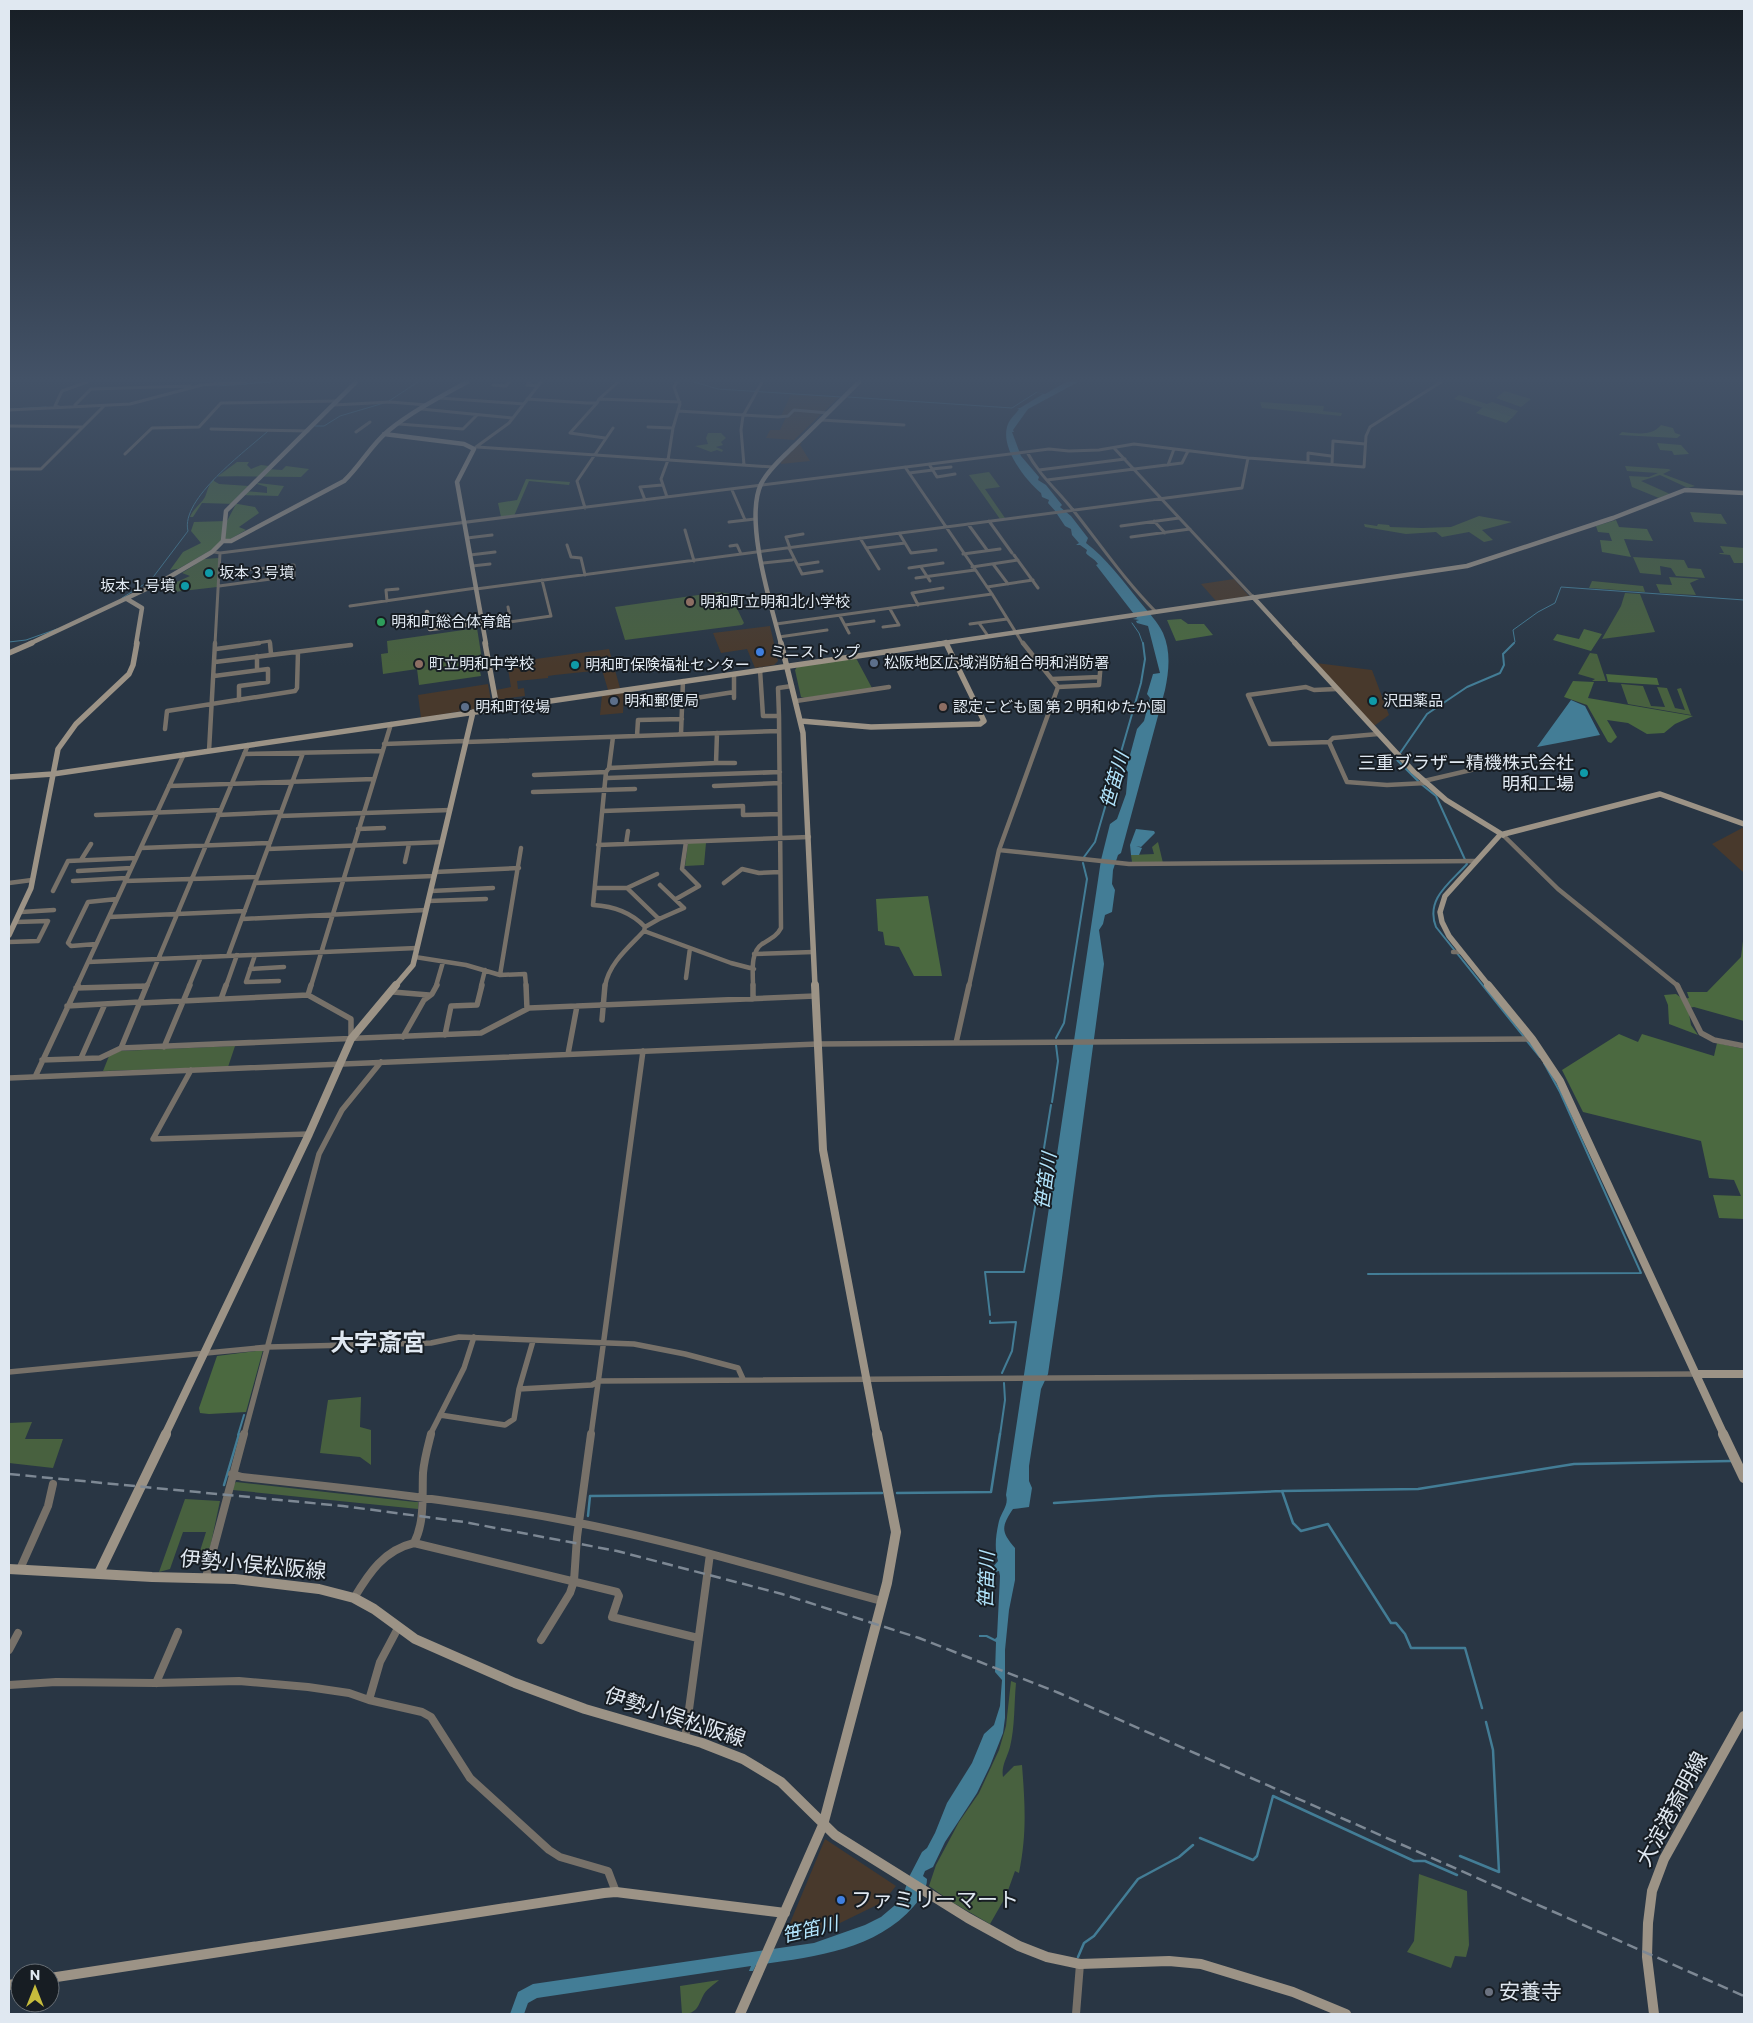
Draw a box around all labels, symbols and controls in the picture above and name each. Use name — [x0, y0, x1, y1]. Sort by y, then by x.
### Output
place label: 坂本３号墳 — [219, 563, 294, 581]
marker: 坂本３号墳 — [203, 567, 215, 579]
place label: 坂本１号墳 — [100, 576, 175, 594]
marker: 坂本１号墳 — [179, 580, 191, 592]
place label: 明和町立明和北小学校 — [700, 592, 850, 610]
marker: 明和町立明和北小学校 — [684, 596, 696, 608]
place label: 明和町総合体育館 — [391, 612, 511, 630]
marker: 明和町総合体育館 — [375, 616, 387, 628]
place label: ミニストップ — [770, 642, 860, 660]
marker: ミニストップ — [754, 646, 766, 658]
place label: 松阪地区広域消防組合明和消防署 — [884, 653, 1109, 671]
place label: 町立明和中学校 — [429, 654, 534, 672]
place label: 明和町保険福祉センター — [585, 655, 750, 673]
marker: 松阪地区広域消防組合明和消防署 — [868, 657, 880, 669]
marker: 町立明和中学校 — [413, 658, 425, 670]
marker: 明和町保険福祉センター — [569, 659, 581, 671]
place label: 明和郵便局 — [624, 691, 699, 709]
place label: 沢田薬品 — [1383, 691, 1443, 709]
marker: 明和郵便局 — [608, 695, 620, 707]
marker: 沢田薬品 — [1367, 695, 1379, 707]
place label: 明和町役場 — [475, 697, 550, 715]
place label: 認定こども園 第２明和ゆたか園 — [953, 697, 1166, 715]
marker: 明和町役場 — [459, 701, 471, 713]
marker: 認定こども園 第２明和ゆたか園 — [937, 701, 949, 713]
water label: 笹笛川 — [1095, 747, 1133, 810]
place label: 三重ブラザー精機株式会社 明和工場 — [1358, 751, 1574, 794]
marker: 三重ブラザー精機株式会社 明和工場 — [1578, 767, 1590, 779]
water label: 笹笛川 — [1029, 1149, 1060, 1211]
district label: 大字斎宮 — [330, 1327, 426, 1356]
street label: 伊勢小俣松阪線 — [179, 1545, 327, 1582]
water label: 笹笛川 — [973, 1549, 998, 1609]
street label: 伊勢小俣松阪線 — [602, 1681, 749, 1750]
street label: 大淀港斎明線 — [1630, 1747, 1711, 1870]
place label: ファミリーマート — [851, 1886, 1019, 1911]
marker: ファミリーマート — [835, 1894, 847, 1906]
water label: 笹笛川 — [780, 1910, 842, 1946]
north arrow — [10, 1963, 60, 2013]
text: N — [30, 1966, 40, 1983]
place label: 安養寺 — [1499, 1978, 1562, 2003]
marker: 安養寺 — [1483, 1986, 1495, 1998]

